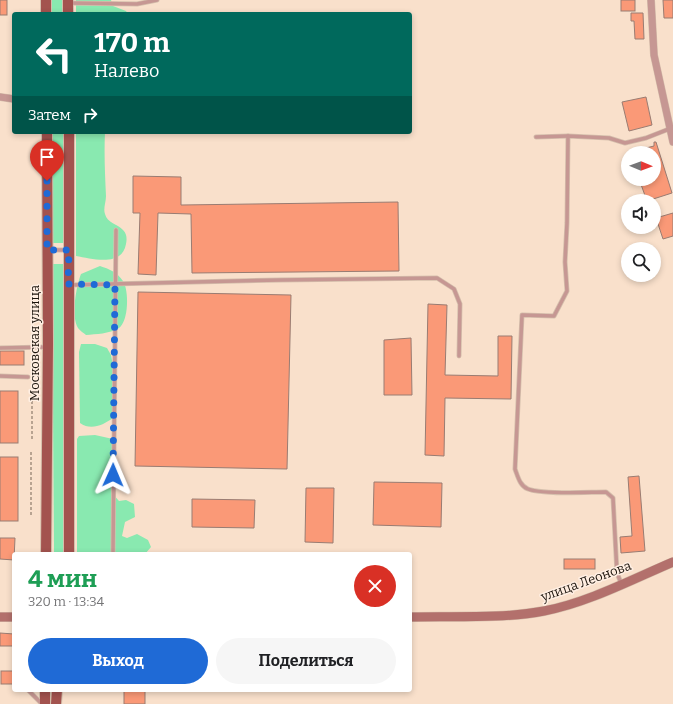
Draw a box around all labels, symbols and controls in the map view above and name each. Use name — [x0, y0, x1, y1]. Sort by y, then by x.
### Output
text: 170 m — [94, 26, 170, 59]
icon: left — [28, 28, 80, 80]
text: Налево — [94, 60, 159, 82]
icon: right — [79, 104, 101, 126]
text: Затем — [28, 106, 71, 124]
pin — [30, 140, 64, 181]
icon: arrive — [36, 146, 58, 168]
north arrow — [621, 146, 661, 186]
map controls — [621, 146, 661, 282]
button: sound — [621, 194, 661, 234]
button: search — [621, 242, 661, 282]
street label: Московская улица — [27, 285, 42, 401]
position arrow — [92, 454, 134, 496]
street label: улица Леонова — [538, 558, 633, 605]
text: 4 мин — [28, 565, 97, 593]
button: close — [354, 565, 396, 607]
text: 320 m · 13:34 — [28, 594, 104, 609]
button: Выход — [28, 638, 208, 684]
button: Поделиться — [216, 638, 396, 684]

